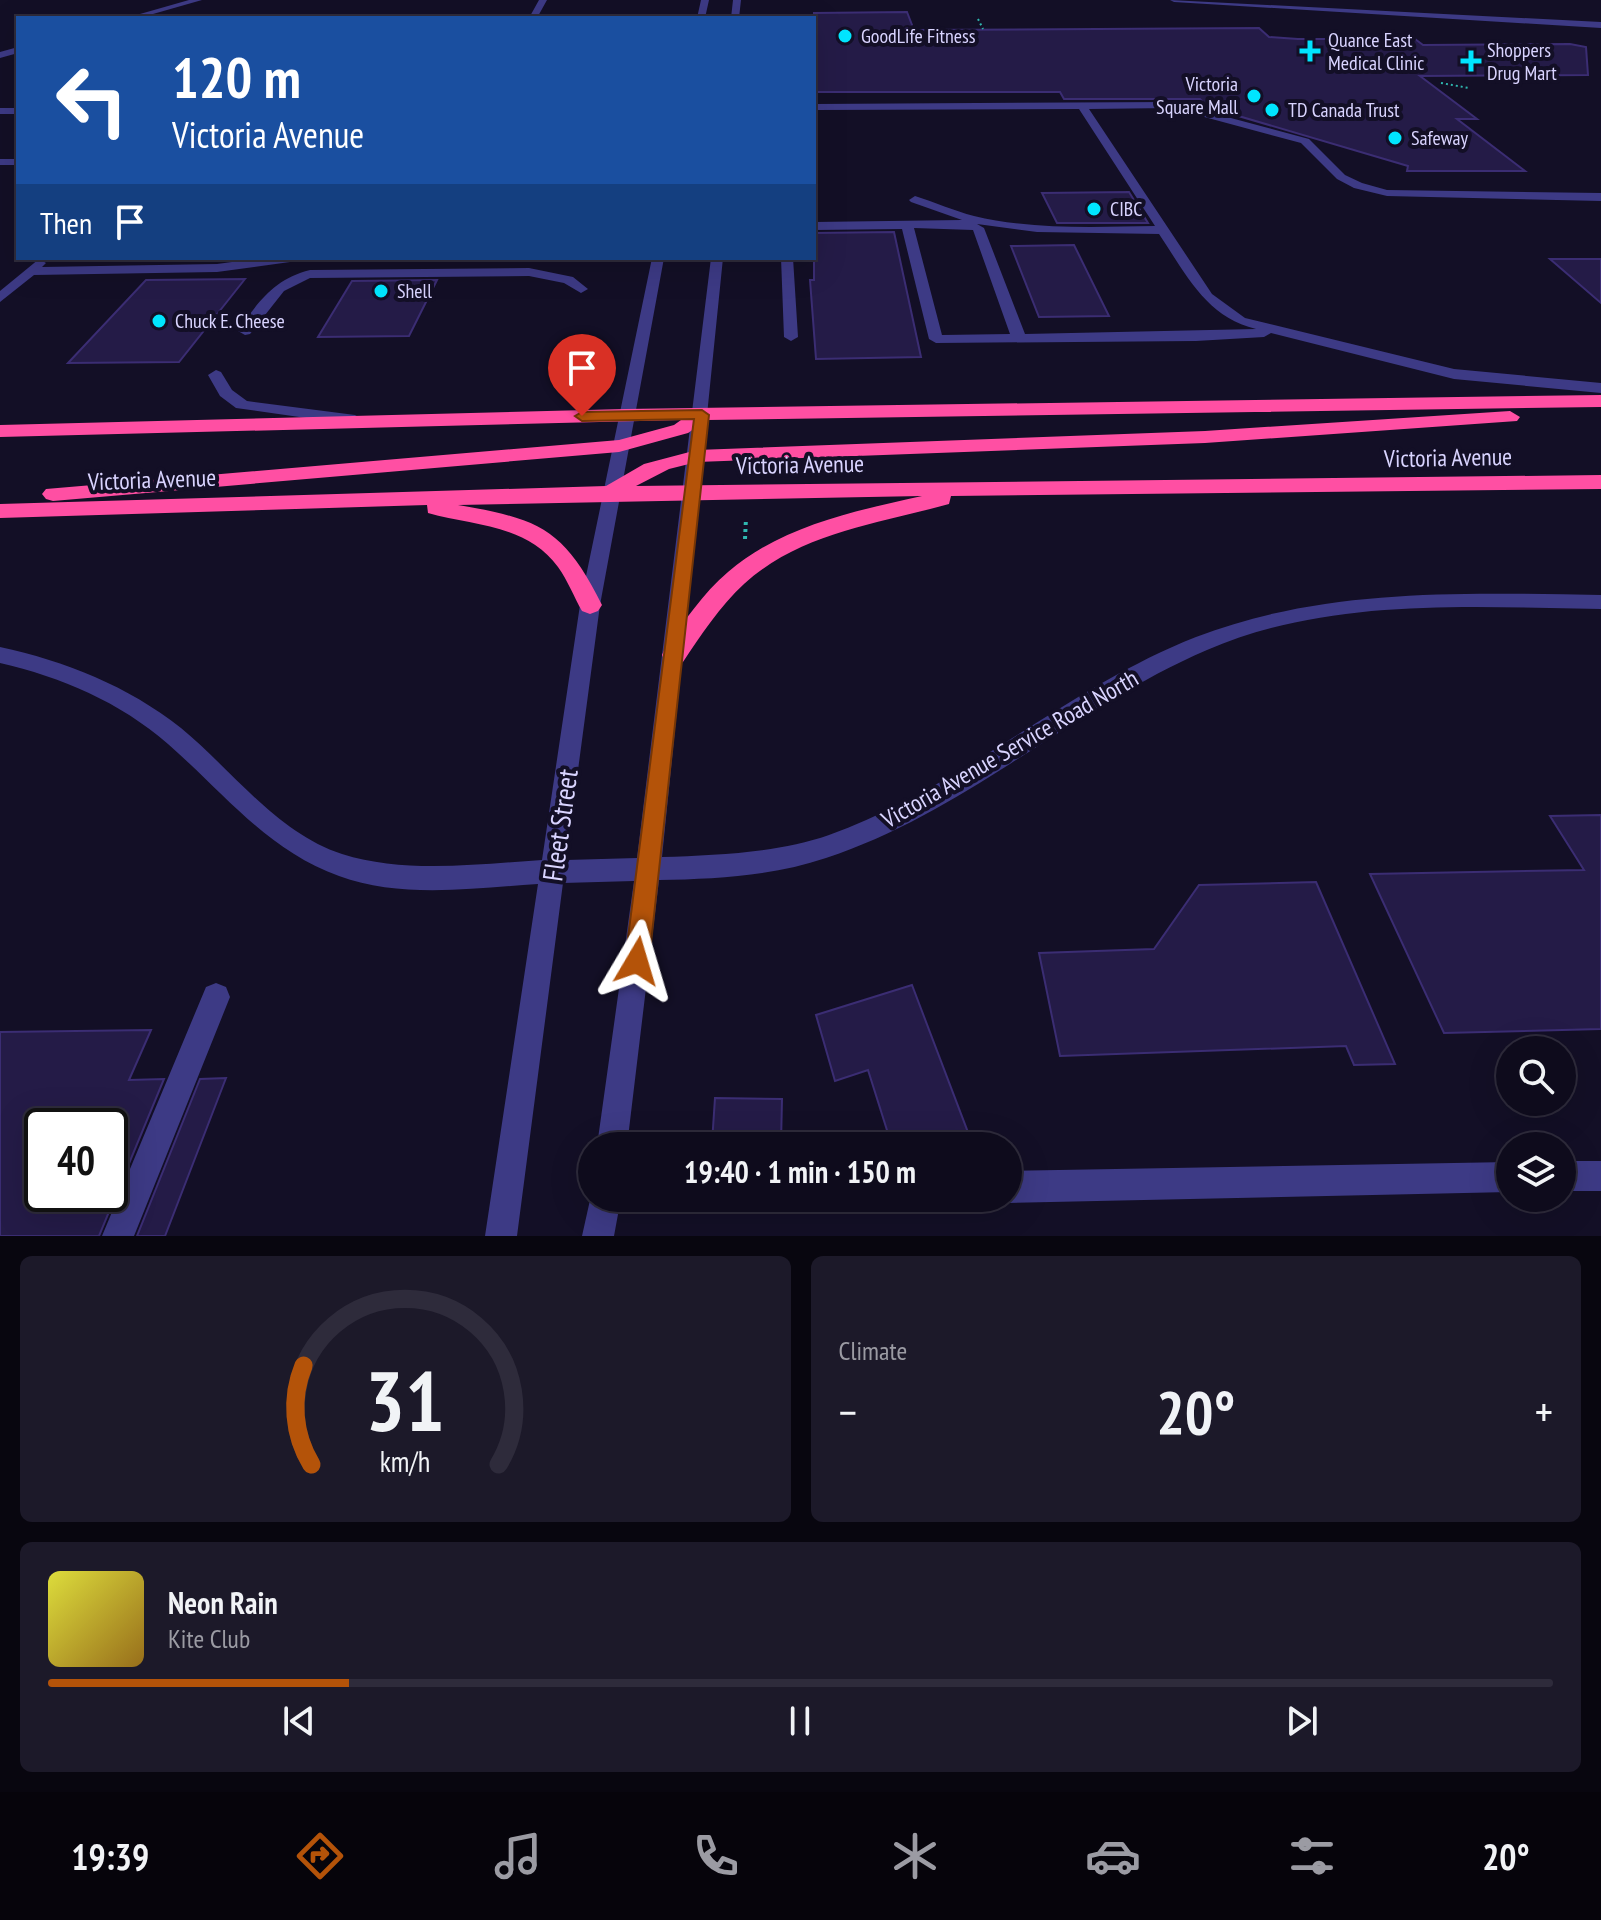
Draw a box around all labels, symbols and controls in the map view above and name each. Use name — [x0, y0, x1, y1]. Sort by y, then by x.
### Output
place label: GoodLife Fitness — [861, 23, 976, 49]
marker: GoodLife Fitness — [836, 27, 854, 45]
place label: Quance East Medical Clinic — [1328, 27, 1424, 76]
place label: Shoppers Drug Mart — [1487, 37, 1557, 86]
marker: Quance East Medical Clinic — [1299, 40, 1321, 62]
text: 120 m — [172, 41, 301, 113]
icon: left — [40, 48, 144, 152]
marker: Shoppers Drug Mart — [1462, 52, 1480, 70]
place label: Victoria Square Mall — [1156, 71, 1238, 120]
marker: Victoria Square Mall — [1245, 87, 1263, 105]
place label: TD Canada Trust — [1288, 97, 1400, 123]
marker: TD Canada Trust — [1263, 101, 1281, 119]
text: Victoria Avenue — [172, 111, 364, 158]
place label: Safeway — [1411, 125, 1468, 151]
marker: Safeway — [1386, 129, 1404, 147]
place label: CIBC — [1110, 196, 1142, 222]
icon: arrive — [108, 200, 152, 244]
marker: CIBC — [1085, 200, 1103, 218]
text: Then — [40, 203, 92, 242]
place label: Shell — [397, 278, 432, 304]
marker: Shell — [372, 282, 390, 300]
place label: Chuck E. Cheese — [175, 308, 285, 334]
marker: Chuck E. Cheese — [150, 312, 168, 330]
pin — [548, 334, 616, 416]
icon: arrive — [560, 346, 604, 390]
street label: Victoria Avenue — [1383, 441, 1512, 474]
street label: Victoria Avenue — [735, 448, 864, 481]
street label: Victoria Avenue — [86, 462, 217, 497]
street label: Victoria Avenue Service Road North — [875, 662, 1144, 835]
street label: Fleet Street — [533, 766, 586, 883]
position arrow — [595, 919, 679, 1003]
map controls — [1496, 1036, 1576, 1212]
button: search — [1496, 1036, 1576, 1116]
speed limit sign: 40 — [24, 1108, 128, 1212]
button: layers — [1496, 1132, 1576, 1212]
text: 19:40 · 1 min · 150 m — [684, 1152, 916, 1191]
text: Climate — [839, 1334, 907, 1367]
text: 31 — [365, 1346, 445, 1454]
text: 20° — [1156, 1373, 1235, 1451]
text: − — [839, 1383, 857, 1440]
text: + — [1535, 1383, 1553, 1440]
text: km/h — [380, 1443, 431, 1480]
text: Neon Rain — [168, 1583, 278, 1622]
text: Kite Club — [168, 1622, 250, 1655]
icon: previous — [277, 1699, 321, 1743]
icon: pause — [778, 1699, 822, 1743]
icon: next — [1280, 1699, 1324, 1743]
icon: directions — [292, 1828, 348, 1884]
icon: music — [490, 1828, 546, 1884]
icon: phone — [688, 1828, 744, 1884]
icon: climate — [887, 1828, 943, 1884]
icon: car — [1085, 1828, 1141, 1884]
icon: filters — [1284, 1828, 1340, 1884]
text: 19:39 — [71, 1833, 149, 1880]
text: 20° — [1482, 1833, 1530, 1880]

